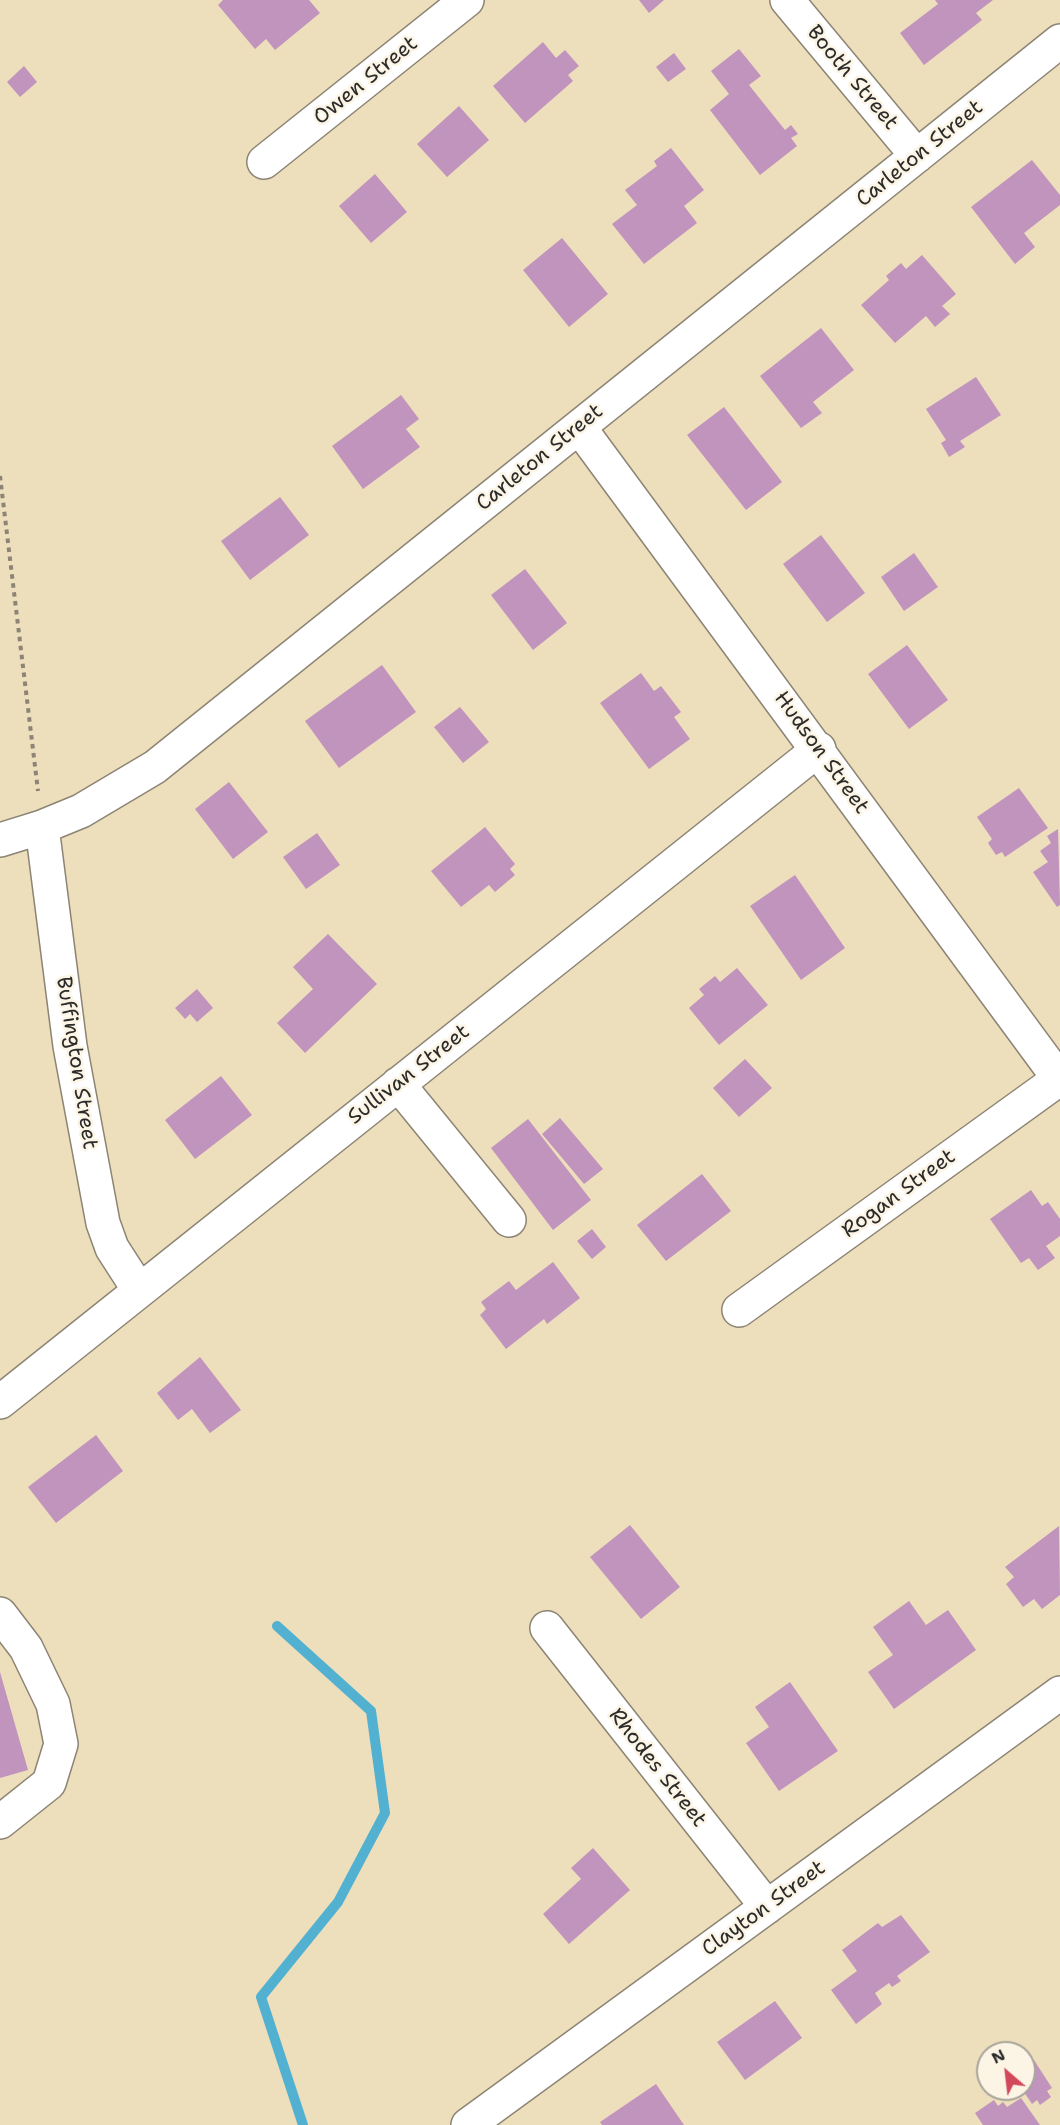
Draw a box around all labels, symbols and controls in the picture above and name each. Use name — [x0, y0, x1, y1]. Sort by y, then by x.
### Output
street label: Booth Street — [801, 21, 903, 135]
street label: Owen Street — [309, 31, 423, 131]
street label: Carleton Street — [852, 95, 988, 213]
street label: Carleton Street — [472, 399, 608, 517]
street label: Hudson Street — [768, 687, 874, 819]
street label: Buffington Street — [50, 975, 102, 1151]
street label: Sullivan Street — [343, 1020, 475, 1130]
street label: Rogan Street — [837, 1144, 961, 1244]
street label: Rhodes Street — [603, 1704, 711, 1832]
street label: Clayton Street — [697, 1856, 831, 1962]
north arrow — [976, 2041, 1036, 2101]
text: N — [988, 2044, 1009, 2069]

